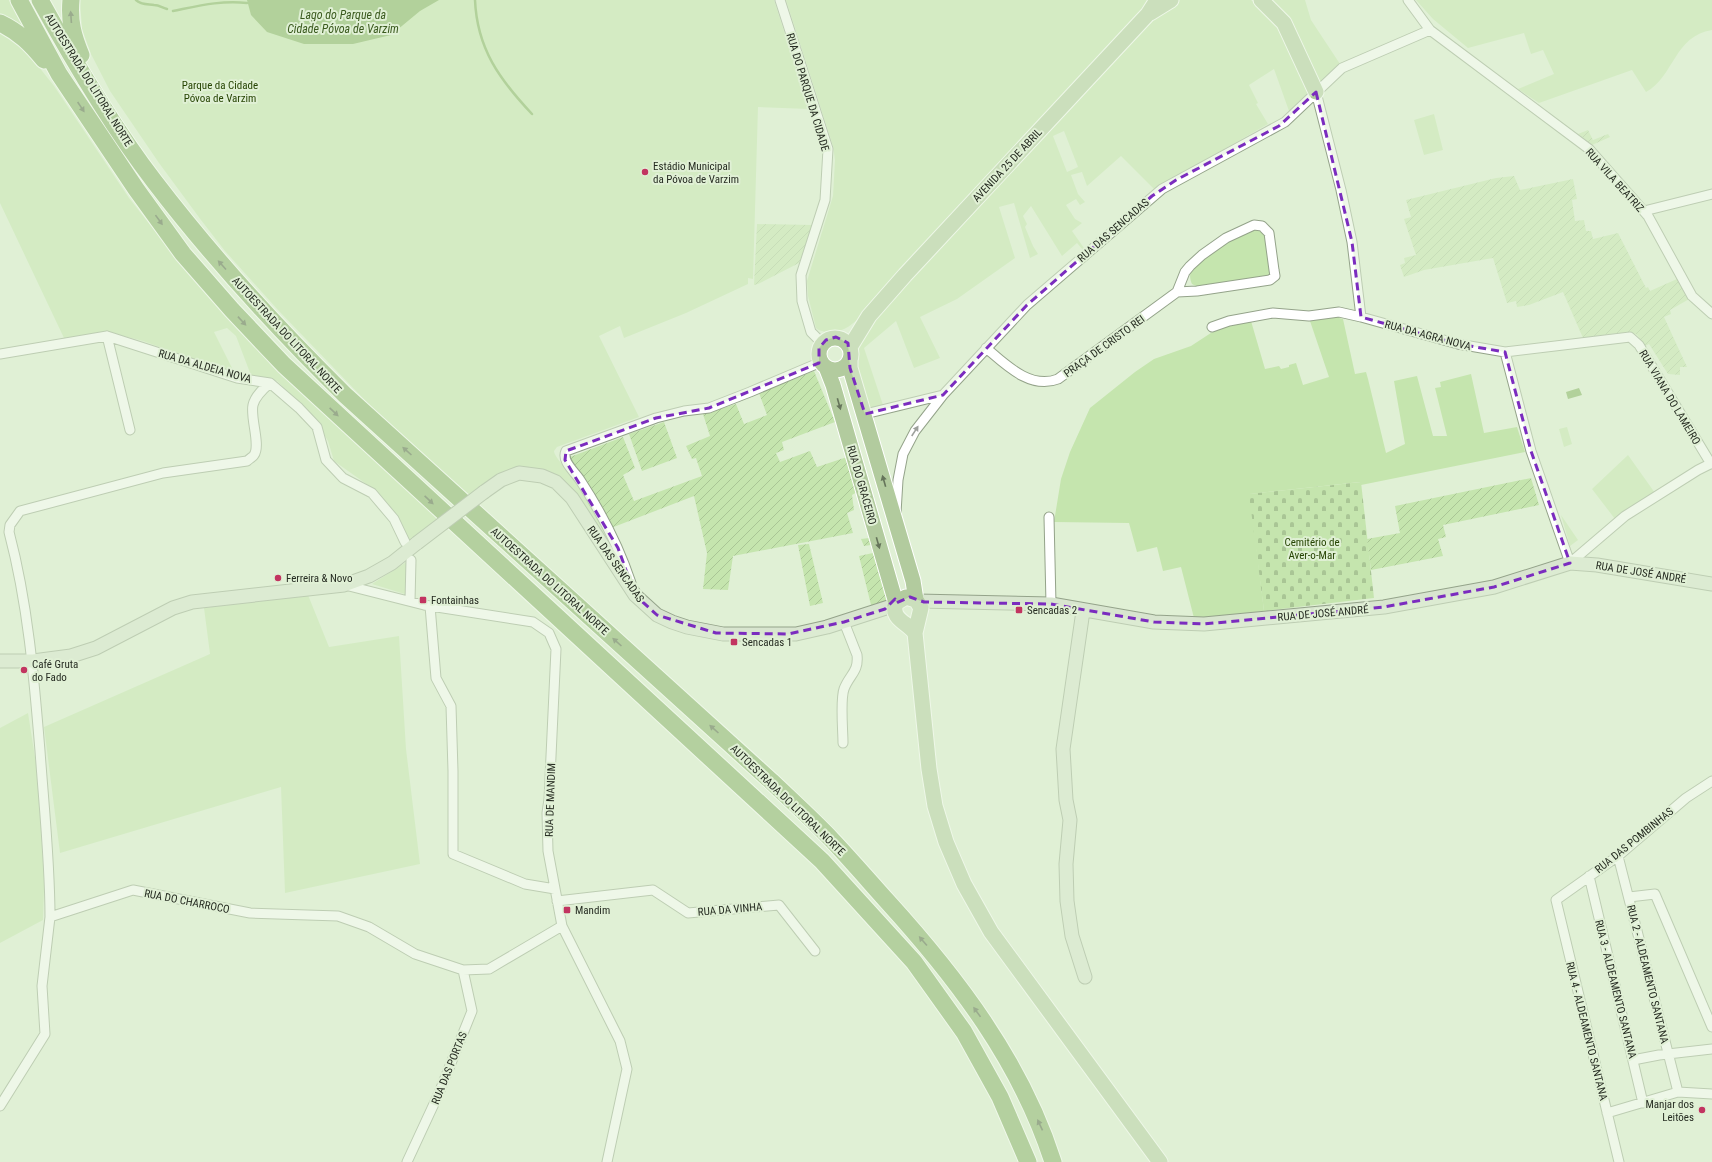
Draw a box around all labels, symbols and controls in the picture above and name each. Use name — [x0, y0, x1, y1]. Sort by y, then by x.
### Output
water label: Lago do Parque da Cidade Póvoa de Varzim — [287, 8, 399, 36]
one-way arrow — [67, 10, 74, 23]
street label: AUTOESTRADA DO LITORAL NORTE — [42, 11, 135, 150]
street label: RUA DO PARQUE DA CIDADE — [783, 32, 832, 153]
park label: Parque da Cidade Póvoa de Varzim — [182, 79, 258, 105]
one-way arrow — [77, 102, 85, 112]
street label: AVENIDA 25 DE ABRIL — [970, 126, 1045, 205]
street label: RUA VILA BEATRIZ — [1583, 146, 1647, 215]
place label: Estádio Municipal da Póvoa de Varzim — [653, 160, 739, 186]
marker: Estádio Municipal da Póvoa de Varzim — [640, 167, 650, 177]
street label: RUA DAS SENCADAS — [1075, 196, 1152, 265]
one-way arrow — [155, 215, 163, 226]
one-way arrow — [217, 260, 227, 270]
street label: AUTOESTRADA DO LITORAL NORTE — [229, 275, 344, 397]
street label: PRAÇA DE CRISTO REI — [1061, 313, 1147, 380]
one-way arrow — [237, 315, 246, 326]
street label: RUA DA AGRA NOVA — [1383, 318, 1473, 353]
street label: RUA DA ALDEIA NOVA — [157, 347, 254, 386]
street label: RUA VIANA DO LAMEIRO — [1636, 348, 1703, 447]
one-way arrow — [836, 398, 842, 410]
one-way arrow — [329, 407, 339, 417]
one-way arrow — [912, 426, 919, 437]
street label: RUA DO GRACEIRO — [844, 444, 879, 526]
one-way arrow — [402, 447, 412, 456]
one-way arrow — [881, 475, 887, 487]
one-way arrow — [424, 496, 434, 505]
street label: RUA DAS SENCADAS — [584, 524, 647, 605]
street label: AUTOESTRADA DO LITORAL NORTE — [488, 525, 612, 638]
park label: Cemitério de Aver-o-Mar — [1284, 536, 1340, 562]
one-way arrow — [875, 537, 881, 549]
street label: RUA DE JOSÉ ANDRÉ — [1595, 559, 1688, 586]
place label: Ferreira & Novo — [286, 572, 353, 585]
marker: Ferreira & Novo — [273, 573, 283, 583]
place label: Fontainhas — [431, 594, 479, 607]
marker: Fontainhas — [418, 595, 428, 605]
street label: RUA DE JOSÉ ANDRÉ — [1277, 603, 1370, 624]
place label: Sencadas 2 — [1027, 604, 1077, 617]
marker: Sencadas 2 — [1014, 605, 1024, 615]
place label: Sencadas 1 — [742, 636, 792, 649]
marker: Sencadas 1 — [729, 637, 739, 647]
one-way arrow — [613, 638, 622, 647]
place label: Café Gruta do Fado — [32, 658, 78, 684]
marker: Café Gruta do Fado — [19, 665, 29, 675]
one-way arrow — [709, 724, 719, 734]
street label: AUTOESTRADA DO LITORAL NORTE — [728, 742, 848, 859]
street label: RUA DE MANDIM — [543, 763, 558, 837]
street label: RUA DAS POMBINHAS — [1593, 805, 1676, 876]
street label: RUA DO CHARROCO — [143, 887, 231, 916]
street label: RUA DA VINHA — [697, 900, 764, 919]
street label: RUA 2 - ALDEAMENTO SANTANA — [1624, 903, 1671, 1045]
place label: Mandim — [575, 904, 610, 917]
marker: Mandim — [562, 905, 572, 915]
street label: RUA 3 - ALDEAMENTO SANTANA — [1592, 918, 1639, 1060]
one-way arrow — [919, 936, 928, 946]
street label: RUA 4 - ALDEAMENTO SANTANA — [1563, 960, 1610, 1102]
one-way arrow — [973, 1007, 981, 1017]
street label: RUA DAS PORTAS — [429, 1030, 470, 1106]
place label: Manjar dos Leitões — [1645, 1098, 1694, 1124]
marker: Manjar dos Leitões — [1697, 1105, 1707, 1115]
one-way arrow — [1037, 1120, 1043, 1131]

